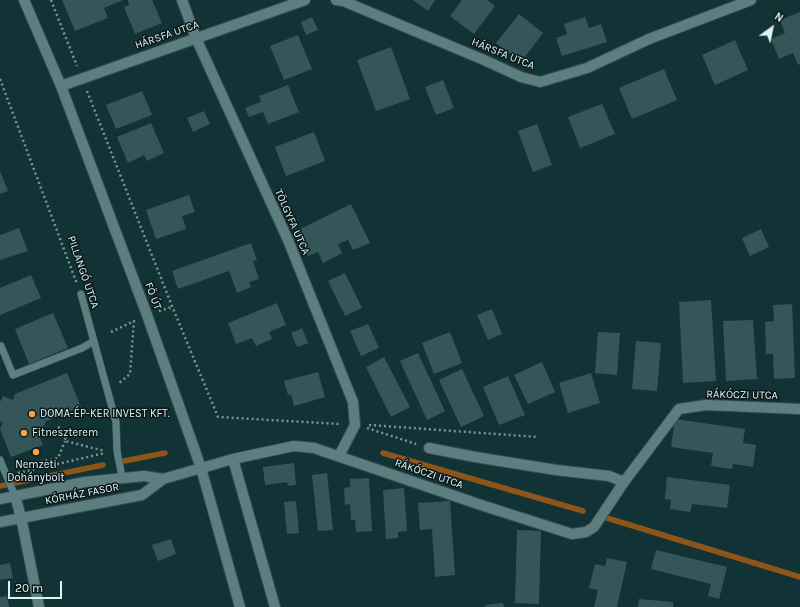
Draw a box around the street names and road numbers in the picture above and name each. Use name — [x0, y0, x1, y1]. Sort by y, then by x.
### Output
street label: HÁRSFA UTCA — [133, 18, 201, 52]
street label: HÁRSFA UTCA — [470, 35, 536, 73]
street label: TÖLGYFA UTCA — [272, 187, 312, 257]
street label: PILLANGÓ UTCA — [64, 234, 102, 310]
street label: FŐ ÚT — [142, 280, 164, 312]
street label: RÁKÓCZI UTCA — [706, 388, 778, 402]
street label: RÁKÓCZI UTCA — [393, 456, 465, 492]
street label: KÓRHÁZ FASOR — [44, 480, 120, 508]

